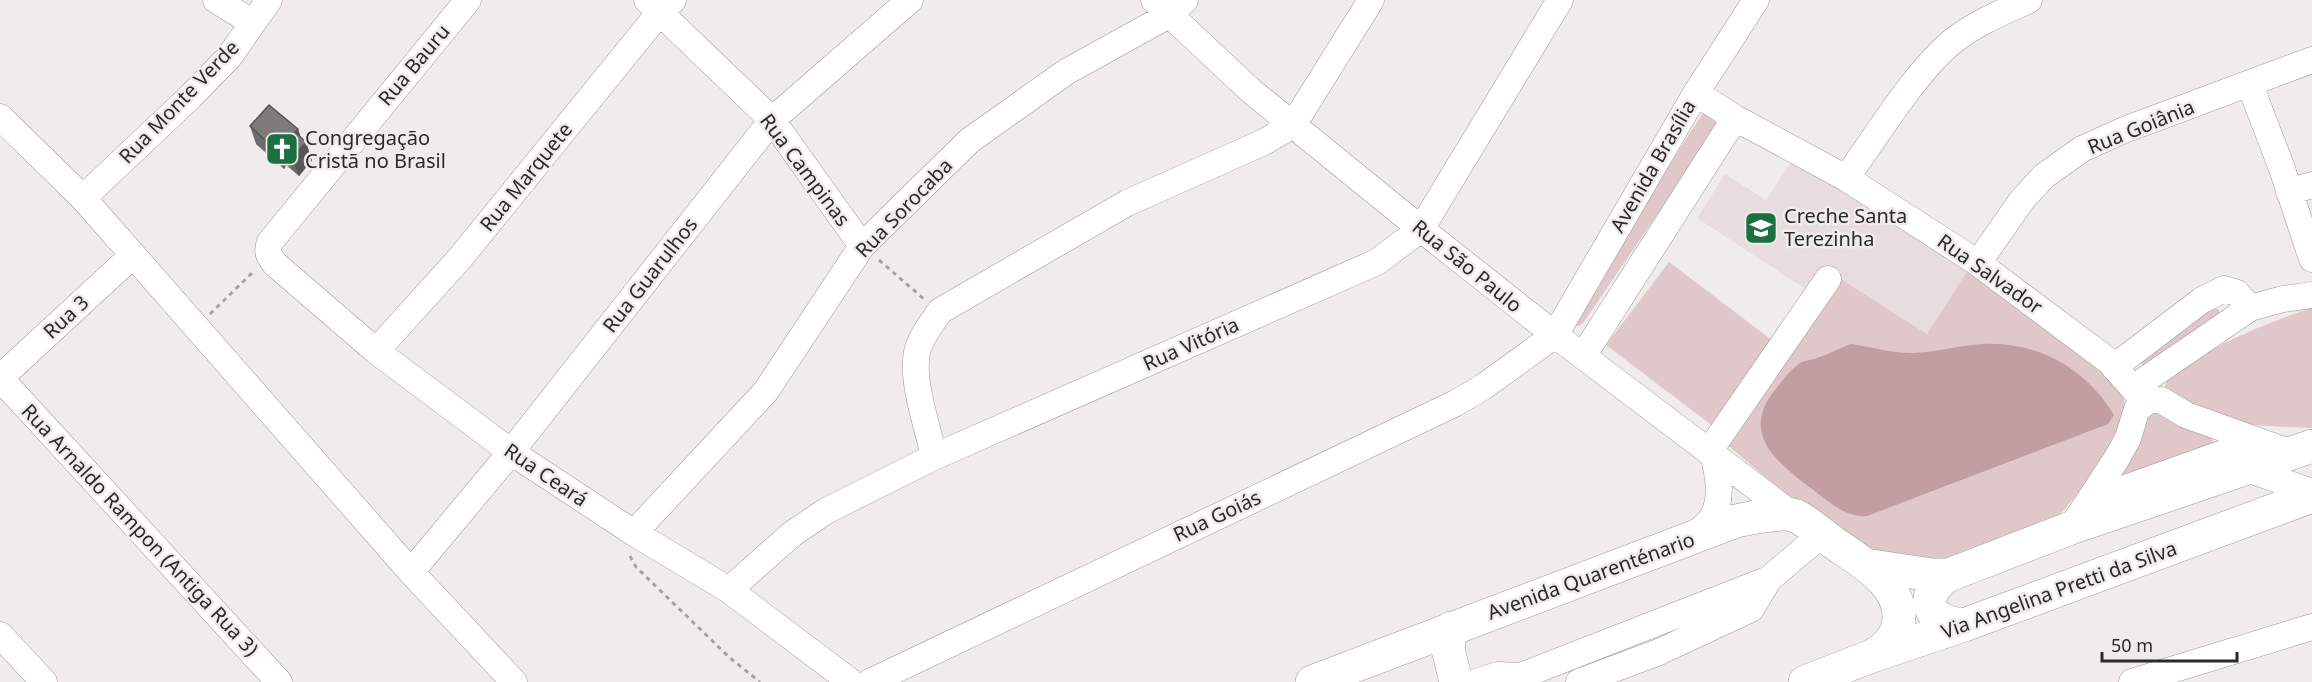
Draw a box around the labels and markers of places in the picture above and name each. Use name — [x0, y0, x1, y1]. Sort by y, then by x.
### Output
place label: Congregação Cristã no Brasil — [305, 124, 446, 174]
church icon: Congregação Cristã no Brasil — [264, 131, 300, 167]
place label: Creche Santa Terezinha — [1784, 202, 1907, 252]
school or university icon: Creche Santa Terezinha — [1743, 210, 1779, 246]

